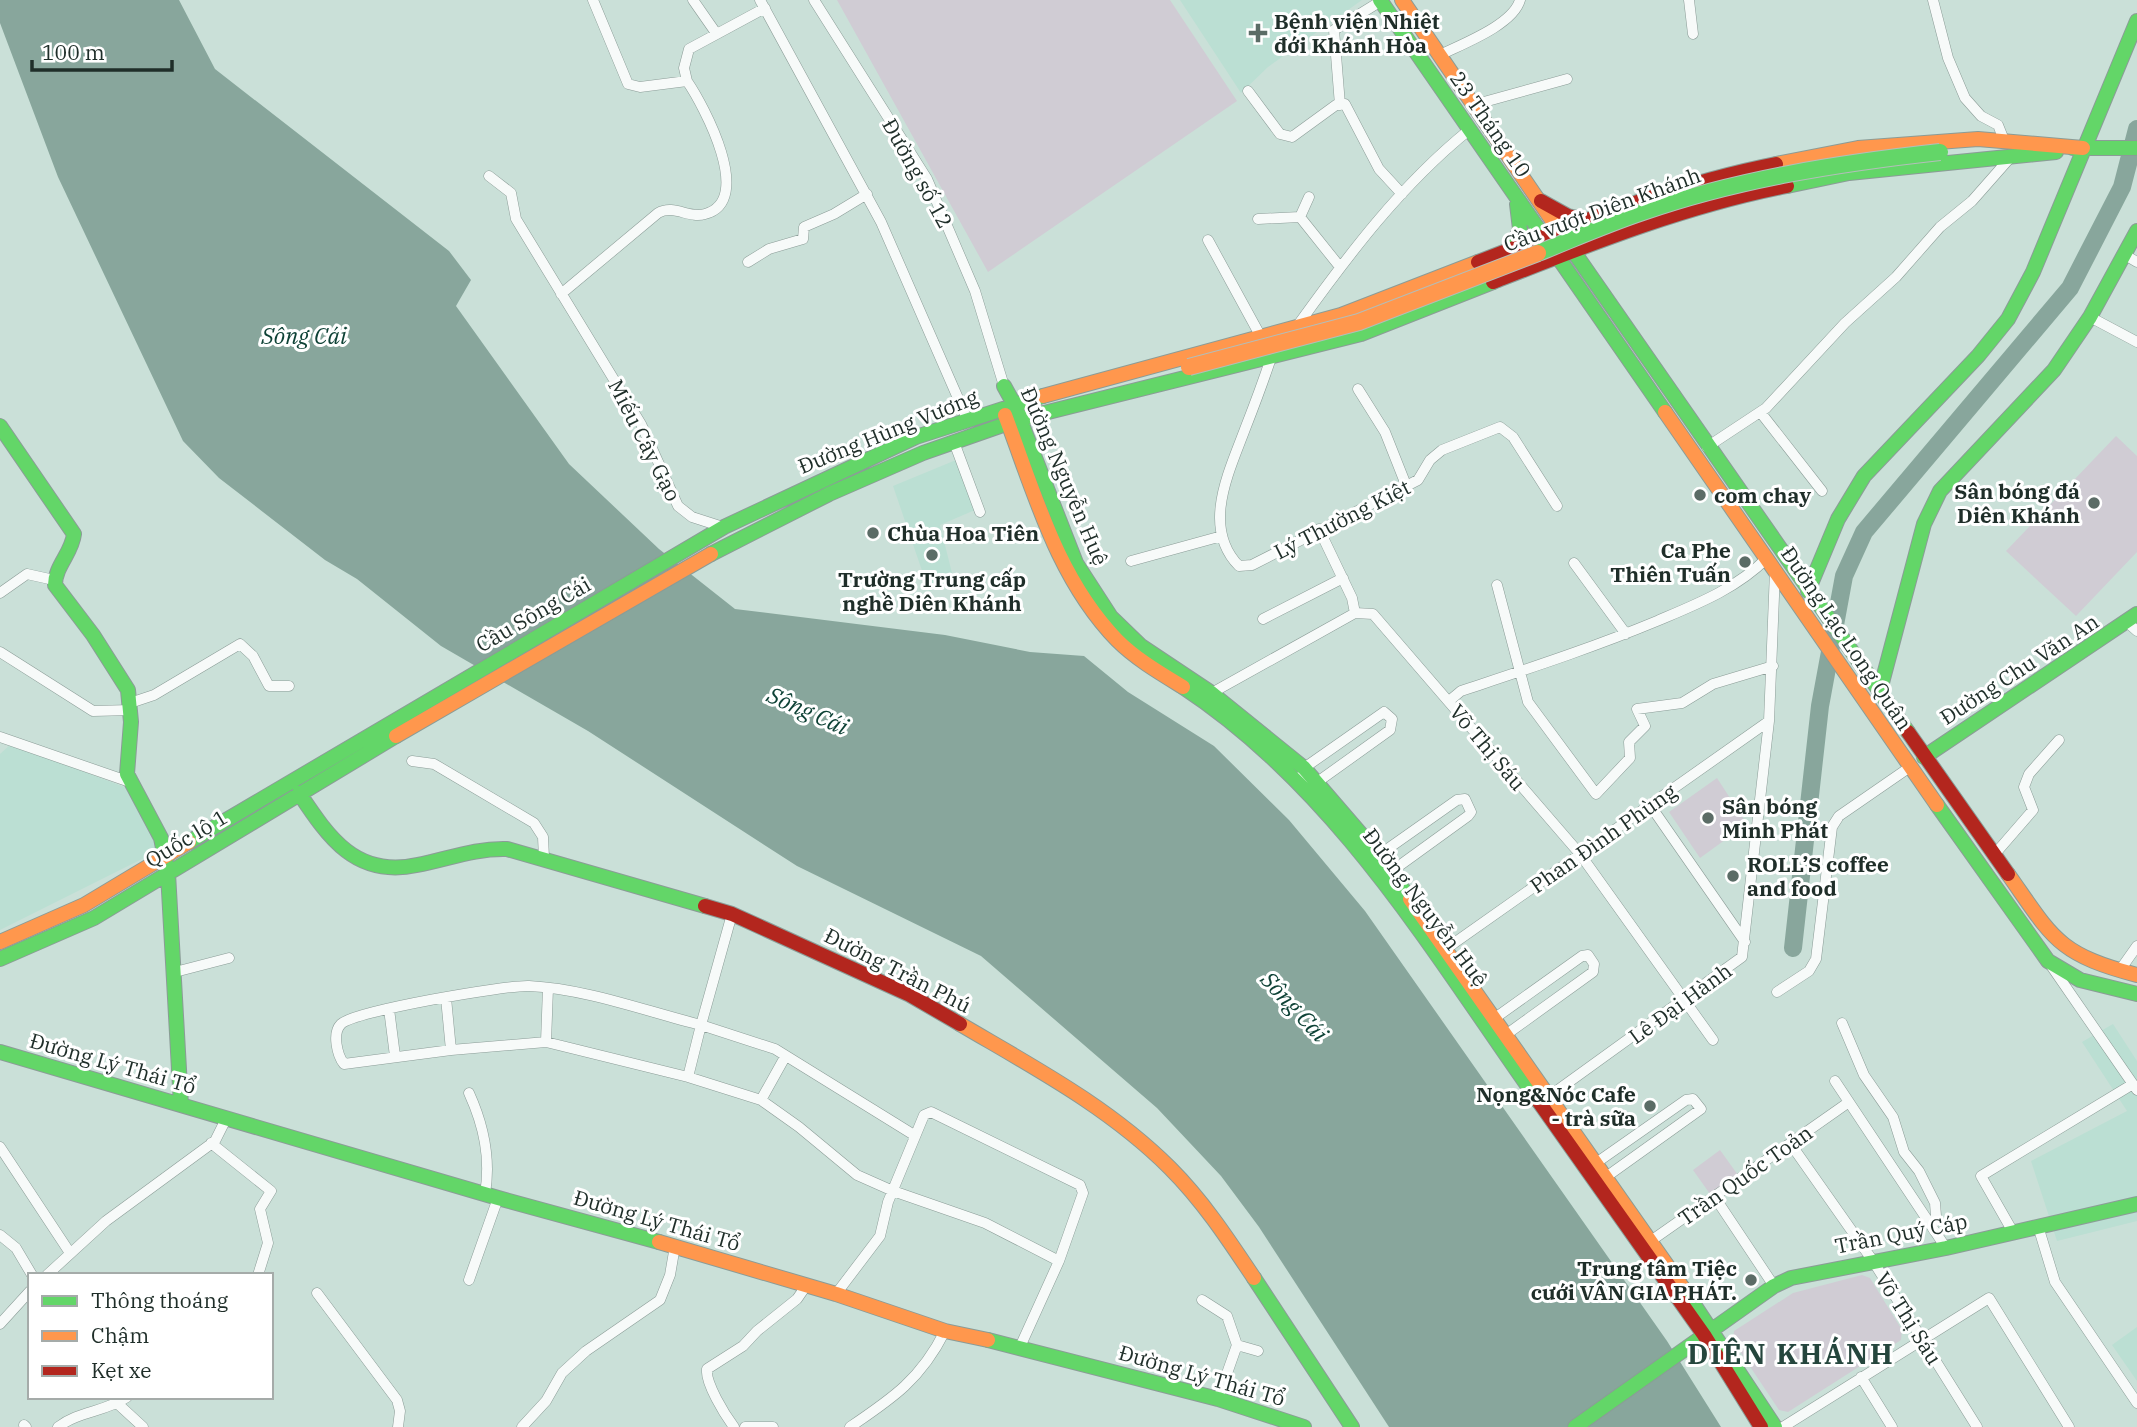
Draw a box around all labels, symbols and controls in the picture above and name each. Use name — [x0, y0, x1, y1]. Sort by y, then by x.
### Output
place label: Bệnh viện Nhiệt đới Khánh Hòa — [1274, 7, 1440, 59]
marker: Bệnh viện Nhiệt đới Khánh Hòa — [1248, 23, 1268, 43]
scale bar — [32, 28, 172, 72]
text: 100 m — [42, 38, 105, 66]
street label: 23 Tháng 10 — [1444, 65, 1538, 183]
street label: Đường số 12 — [876, 113, 960, 233]
street label: Cầu vượt Diên Khánh — [1500, 160, 1704, 258]
water label: Sông Cái — [260, 320, 347, 350]
street label: Miếu Cây Gạo — [602, 374, 688, 506]
street label: Đường Hùng Vương — [794, 382, 983, 480]
street label: Đường Nguyễn Huệ — [1015, 383, 1115, 569]
street label: Lý Thường Kiệt — [1269, 473, 1415, 565]
place label: Sân bóng đá Diên Khánh — [1954, 477, 2080, 529]
place label: com chay — [1714, 481, 1811, 509]
marker: com chay — [1692, 487, 1708, 503]
marker: Sân bóng đá Diên Khánh — [2086, 495, 2102, 511]
place label: Chùa Hoa Tiên — [887, 519, 1039, 547]
marker: Chùa Hoa Tiên — [865, 525, 881, 541]
place label: Ca Phe Thiên Tuấn — [1610, 536, 1731, 588]
street label: Đường Lạc Long Quân — [1775, 541, 1919, 735]
marker: Trường Trung cấp nghề Diên Khánh — [924, 547, 940, 563]
marker: Ca Phe Thiên Tuấn — [1737, 554, 1753, 570]
place label: Trường Trung cấp nghề Diên Khánh — [838, 565, 1026, 617]
street label: Cầu Sông Cái — [471, 570, 595, 658]
street label: Đường Chu Văn An — [1934, 607, 2104, 731]
water label: Sông Cái — [762, 678, 853, 741]
street label: Võ Thị Sáu — [1444, 698, 1532, 796]
street label: Phan Đình Phùng — [1524, 777, 1682, 899]
place label: Sân bóng Minh Phát — [1722, 792, 1828, 844]
street label: Quốc lộ 1 — [140, 802, 232, 874]
marker: Sân bóng Minh Phát — [1700, 810, 1716, 826]
street label: Đường Nguyễn Huệ — [1357, 822, 1495, 992]
place label: ROLL’S coffee and food — [1747, 850, 1889, 902]
marker: ROLL’S coffee and food — [1725, 868, 1741, 884]
street label: Đường Trần Phú — [820, 921, 976, 1019]
street label: Lê Đại Hành — [1623, 956, 1737, 1050]
water label: Sông Cái — [1254, 964, 1335, 1048]
street label: Đường Lý Thái Tổ — [27, 1026, 199, 1100]
place label: Nọng&Nóc Cafe - trà sữa — [1476, 1080, 1636, 1132]
marker: Nọng&Nóc Cafe - trà sữa — [1642, 1098, 1658, 1114]
street label: Trần Quốc Toản — [1672, 1118, 1818, 1232]
street label: Đường Lý Thái Tổ — [571, 1183, 743, 1257]
street label: Trần Quý Cáp — [1832, 1206, 1970, 1260]
place label: Trung tâm Tiệc cưới VÂN GIA PHÁT. — [1531, 1254, 1737, 1306]
street label: Võ Thị Sáu — [1869, 1266, 1949, 1370]
marker: Trung tâm Tiệc cưới VÂN GIA PHÁT. — [1743, 1272, 1759, 1288]
legend — [28, 1273, 273, 1399]
text: Thông thoáng — [91, 1286, 229, 1314]
text: Chậm — [91, 1321, 149, 1349]
district label: DIÊN KHÁNH — [1687, 1335, 1895, 1372]
street label: Đường Lý Thái Tổ — [1116, 1338, 1288, 1412]
text: Kẹt xe — [91, 1356, 152, 1384]

